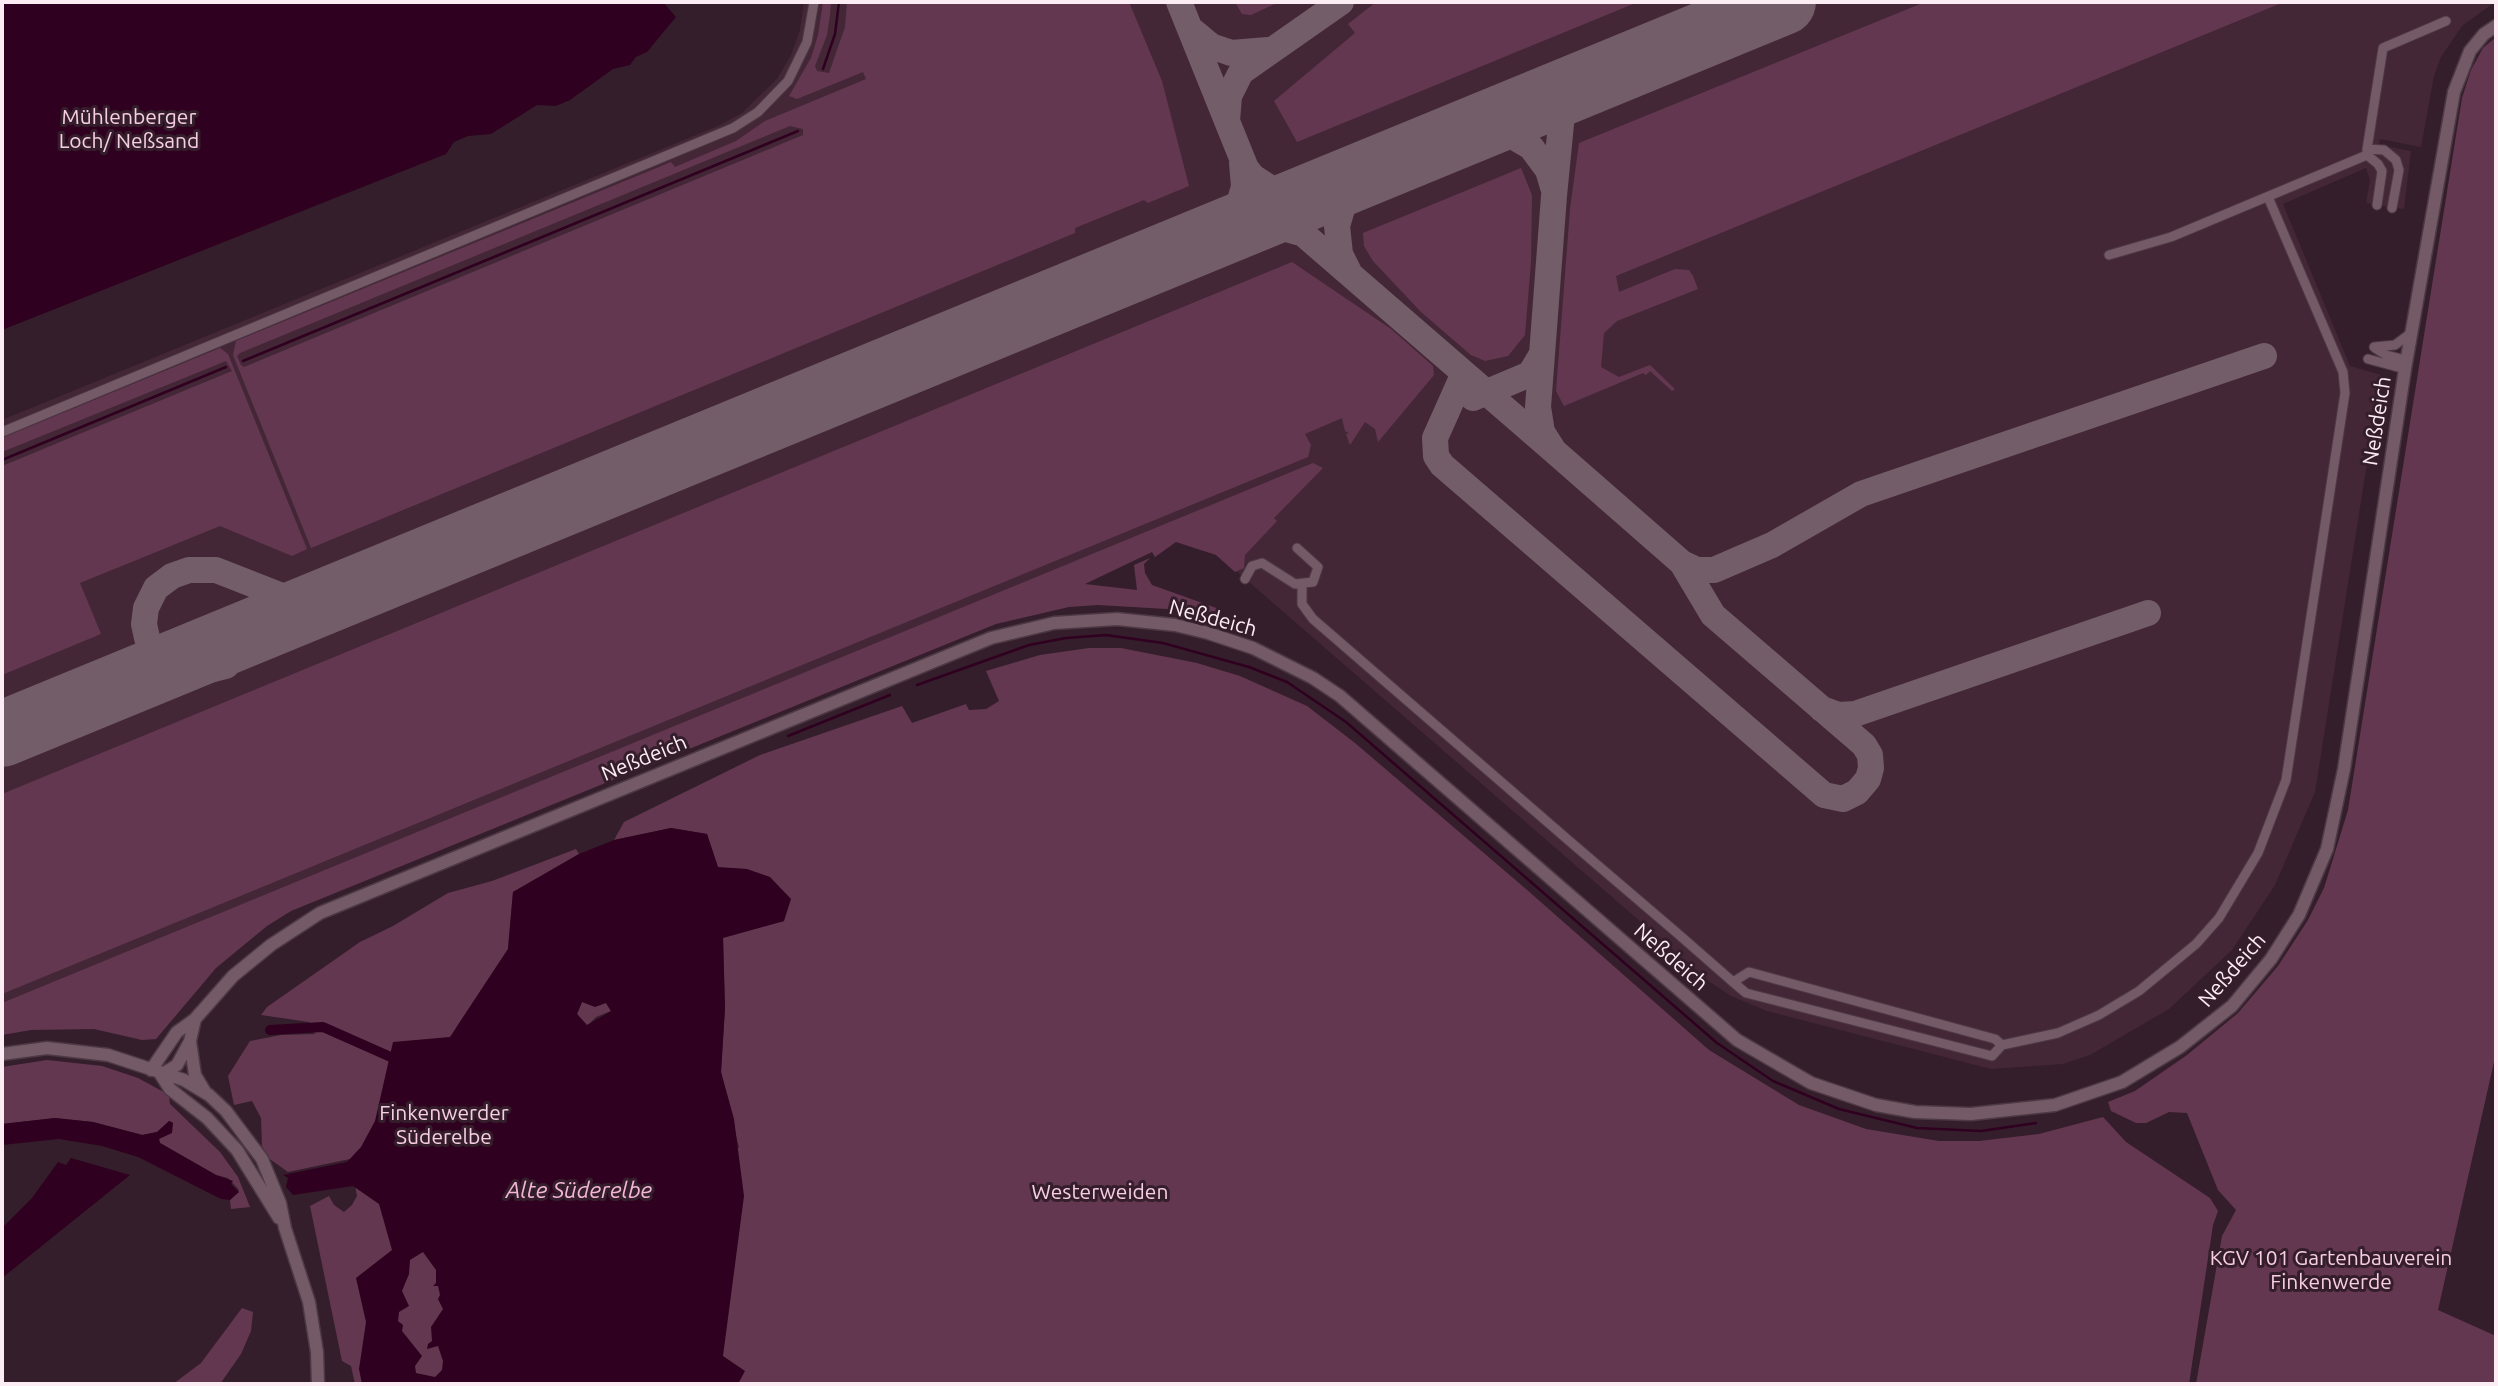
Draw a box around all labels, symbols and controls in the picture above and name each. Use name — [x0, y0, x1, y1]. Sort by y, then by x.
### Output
park label: Mühlenberger Loch/ Neßsand — [59, 104, 199, 154]
street label: Neßdeich — [2358, 375, 2396, 467]
street label: Neßdeich — [1166, 594, 1260, 642]
street label: Neßdeich — [598, 729, 690, 787]
street label: Neßdeich — [1629, 918, 1713, 996]
street label: Neßdeich — [2193, 928, 2271, 1012]
park label: Finkenwerder Süderelbe — [379, 1100, 509, 1150]
water label: Alte Süderelbe — [506, 1176, 652, 1204]
park label: Westerweiden — [1032, 1179, 1168, 1205]
park label: KGV 101 Gartenbauverein Finkenwerde — [2210, 1245, 2452, 1295]

